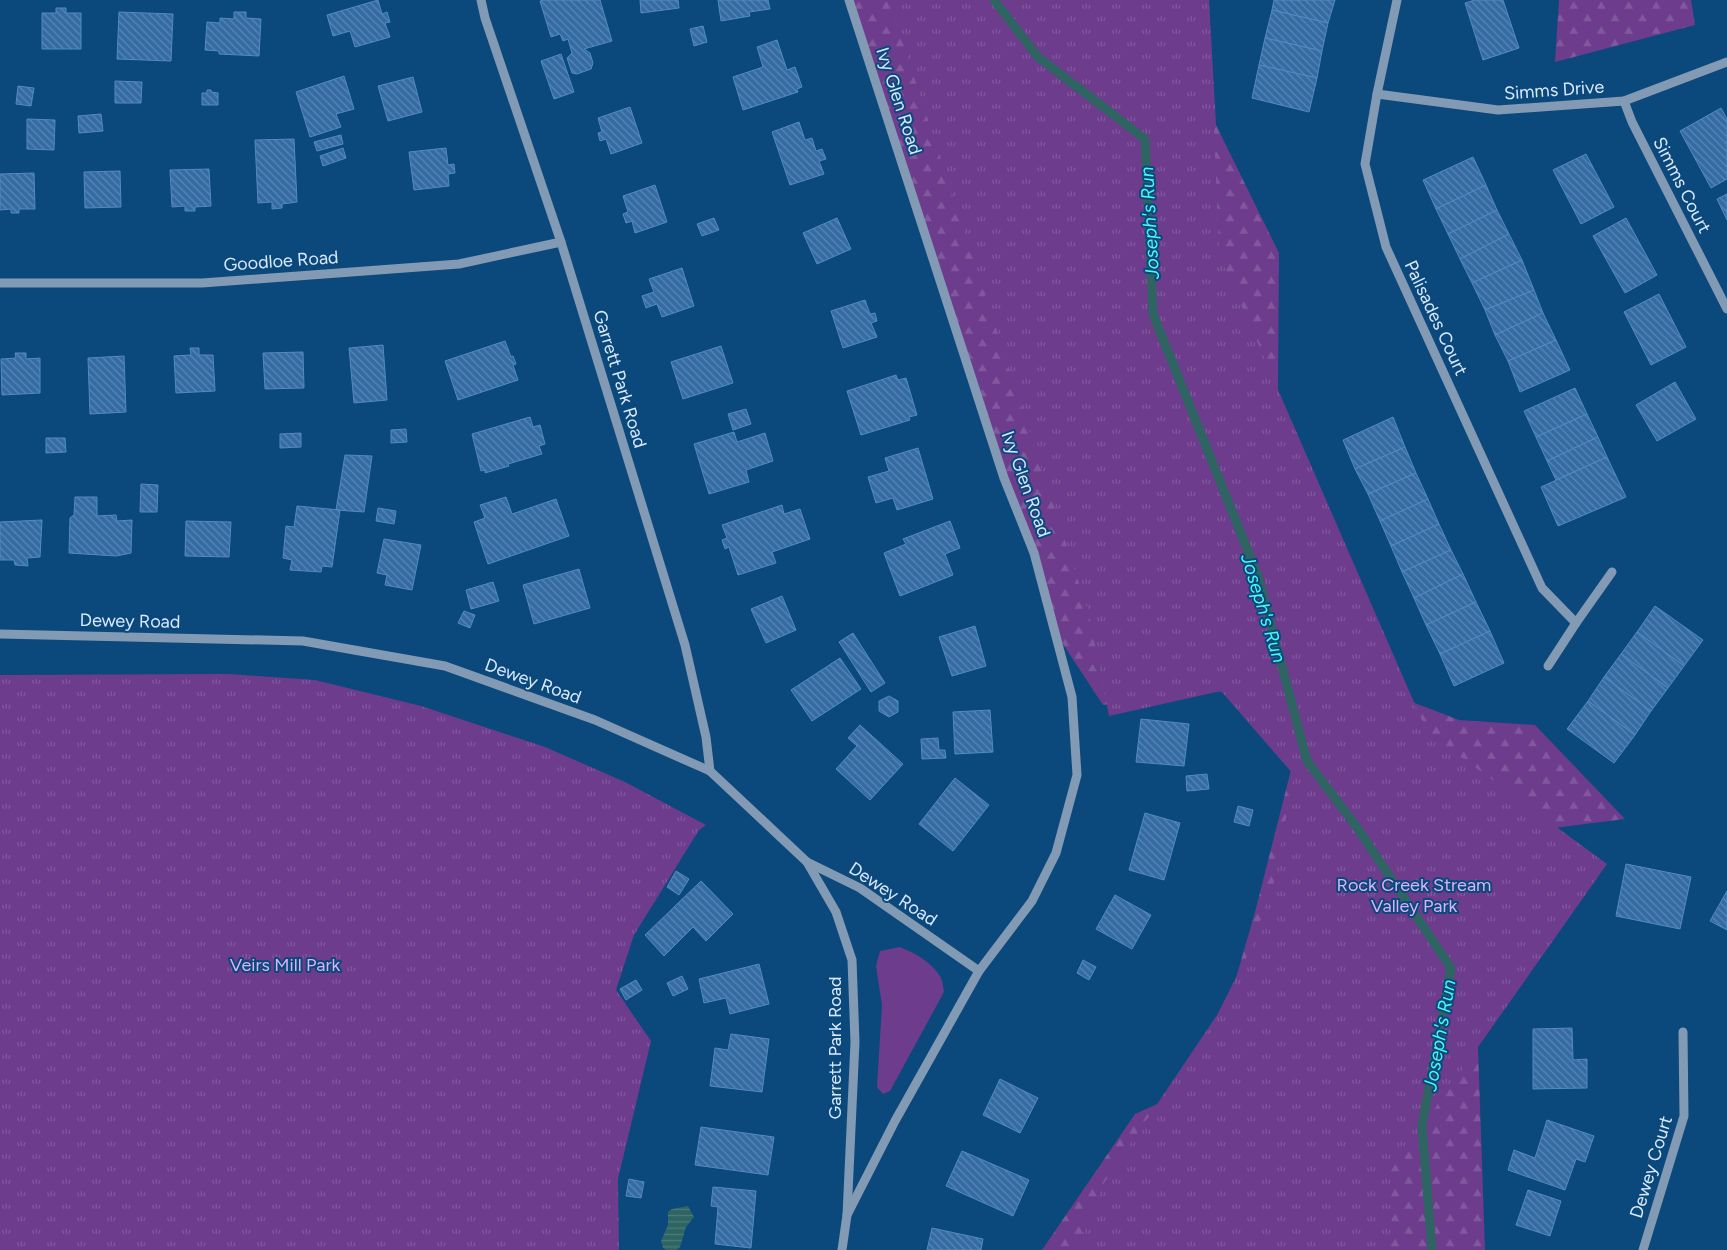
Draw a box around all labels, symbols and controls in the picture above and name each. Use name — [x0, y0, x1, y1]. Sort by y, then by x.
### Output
street label: Ivy Glen Road — [871, 45, 927, 157]
street label: Simms Drive — [1503, 76, 1605, 104]
street label: Simms Court — [1648, 133, 1716, 237]
water label: Joseph's Run — [1135, 166, 1164, 281]
street label: Goodloe Road — [223, 246, 339, 276]
street label: Palisades Court — [1400, 257, 1472, 379]
street label: Garrett Park Road — [589, 307, 651, 451]
street label: Ivy Glen Road — [997, 428, 1055, 540]
water label: Joseph's Run — [1236, 550, 1291, 666]
street label: Dewey Road — [79, 609, 181, 633]
street label: Dewey Road — [482, 653, 584, 709]
street label: Dewey Road — [845, 857, 941, 931]
park label: Rock Creek Stream Valley Park — [1337, 874, 1491, 917]
park label: Veirs Mill Park — [230, 954, 341, 976]
street label: Garrett Park Road — [824, 976, 846, 1120]
water label: Joseph's Run — [1418, 977, 1461, 1093]
street label: Dewey Court — [1625, 1113, 1677, 1221]

